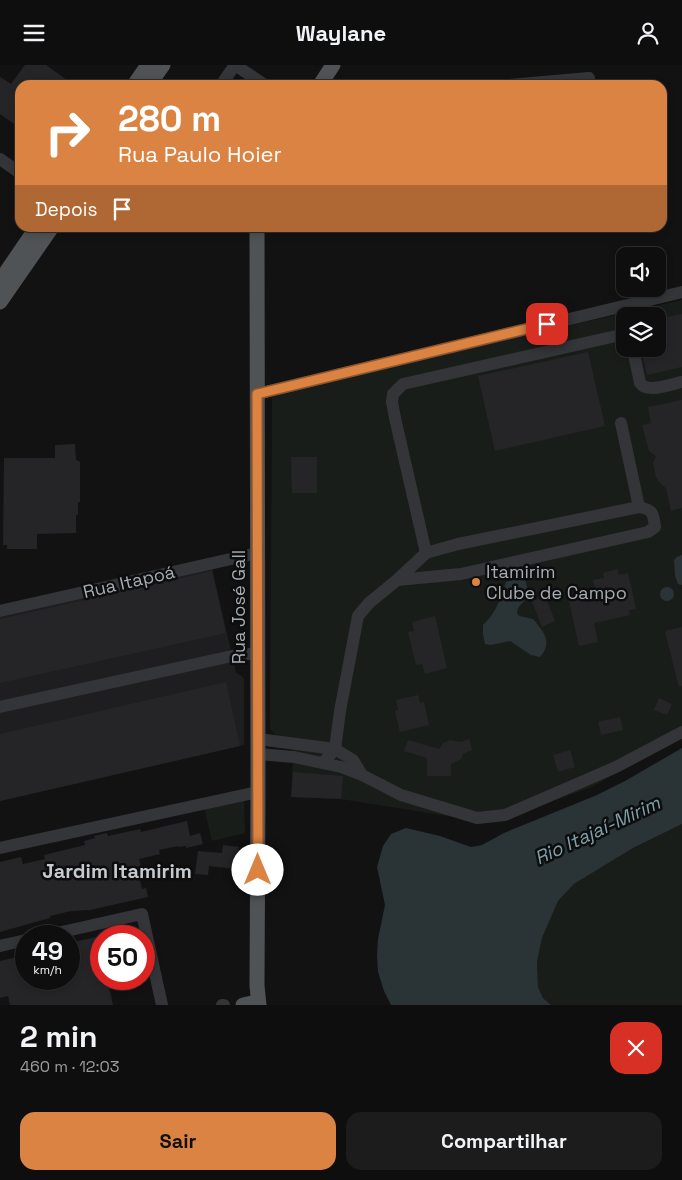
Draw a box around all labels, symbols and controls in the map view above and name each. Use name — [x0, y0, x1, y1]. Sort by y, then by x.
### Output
icon: menu — [20, 19, 48, 47]
text: Waylane — [296, 19, 386, 47]
icon: person — [634, 19, 662, 47]
text: 280 m — [118, 97, 221, 141]
icon: right — [35, 100, 100, 165]
text: Rua Paulo Hoier — [118, 140, 282, 168]
icon: arrive — [108, 195, 136, 223]
text: Depois — [35, 197, 98, 222]
map controls — [616, 247, 666, 357]
button: sound — [616, 247, 666, 297]
pin — [526, 303, 568, 345]
button: layers — [616, 307, 666, 357]
icon: arrive — [533, 310, 561, 338]
street label: Rua José Gall — [227, 550, 250, 664]
street label: Rua Itapoá — [81, 560, 177, 603]
place label: Itamirim Clube de Campo — [486, 560, 627, 604]
marker: Itamirim Clube de Campo — [470, 576, 482, 588]
water label: Rio Itajaí-Mirim — [530, 790, 665, 870]
position arrow — [231, 843, 283, 895]
district label: Jardim Itamirim — [42, 858, 192, 884]
speed limit sign: 50 — [90, 925, 155, 990]
text: 49 — [32, 935, 63, 967]
text: km/h — [33, 962, 62, 978]
text: 2 min — [20, 1017, 98, 1056]
button: close — [610, 1022, 662, 1074]
text: 460 m · 12:03 — [20, 1056, 119, 1077]
button: Sair — [20, 1112, 336, 1170]
button: Compartilhar — [346, 1112, 662, 1170]

